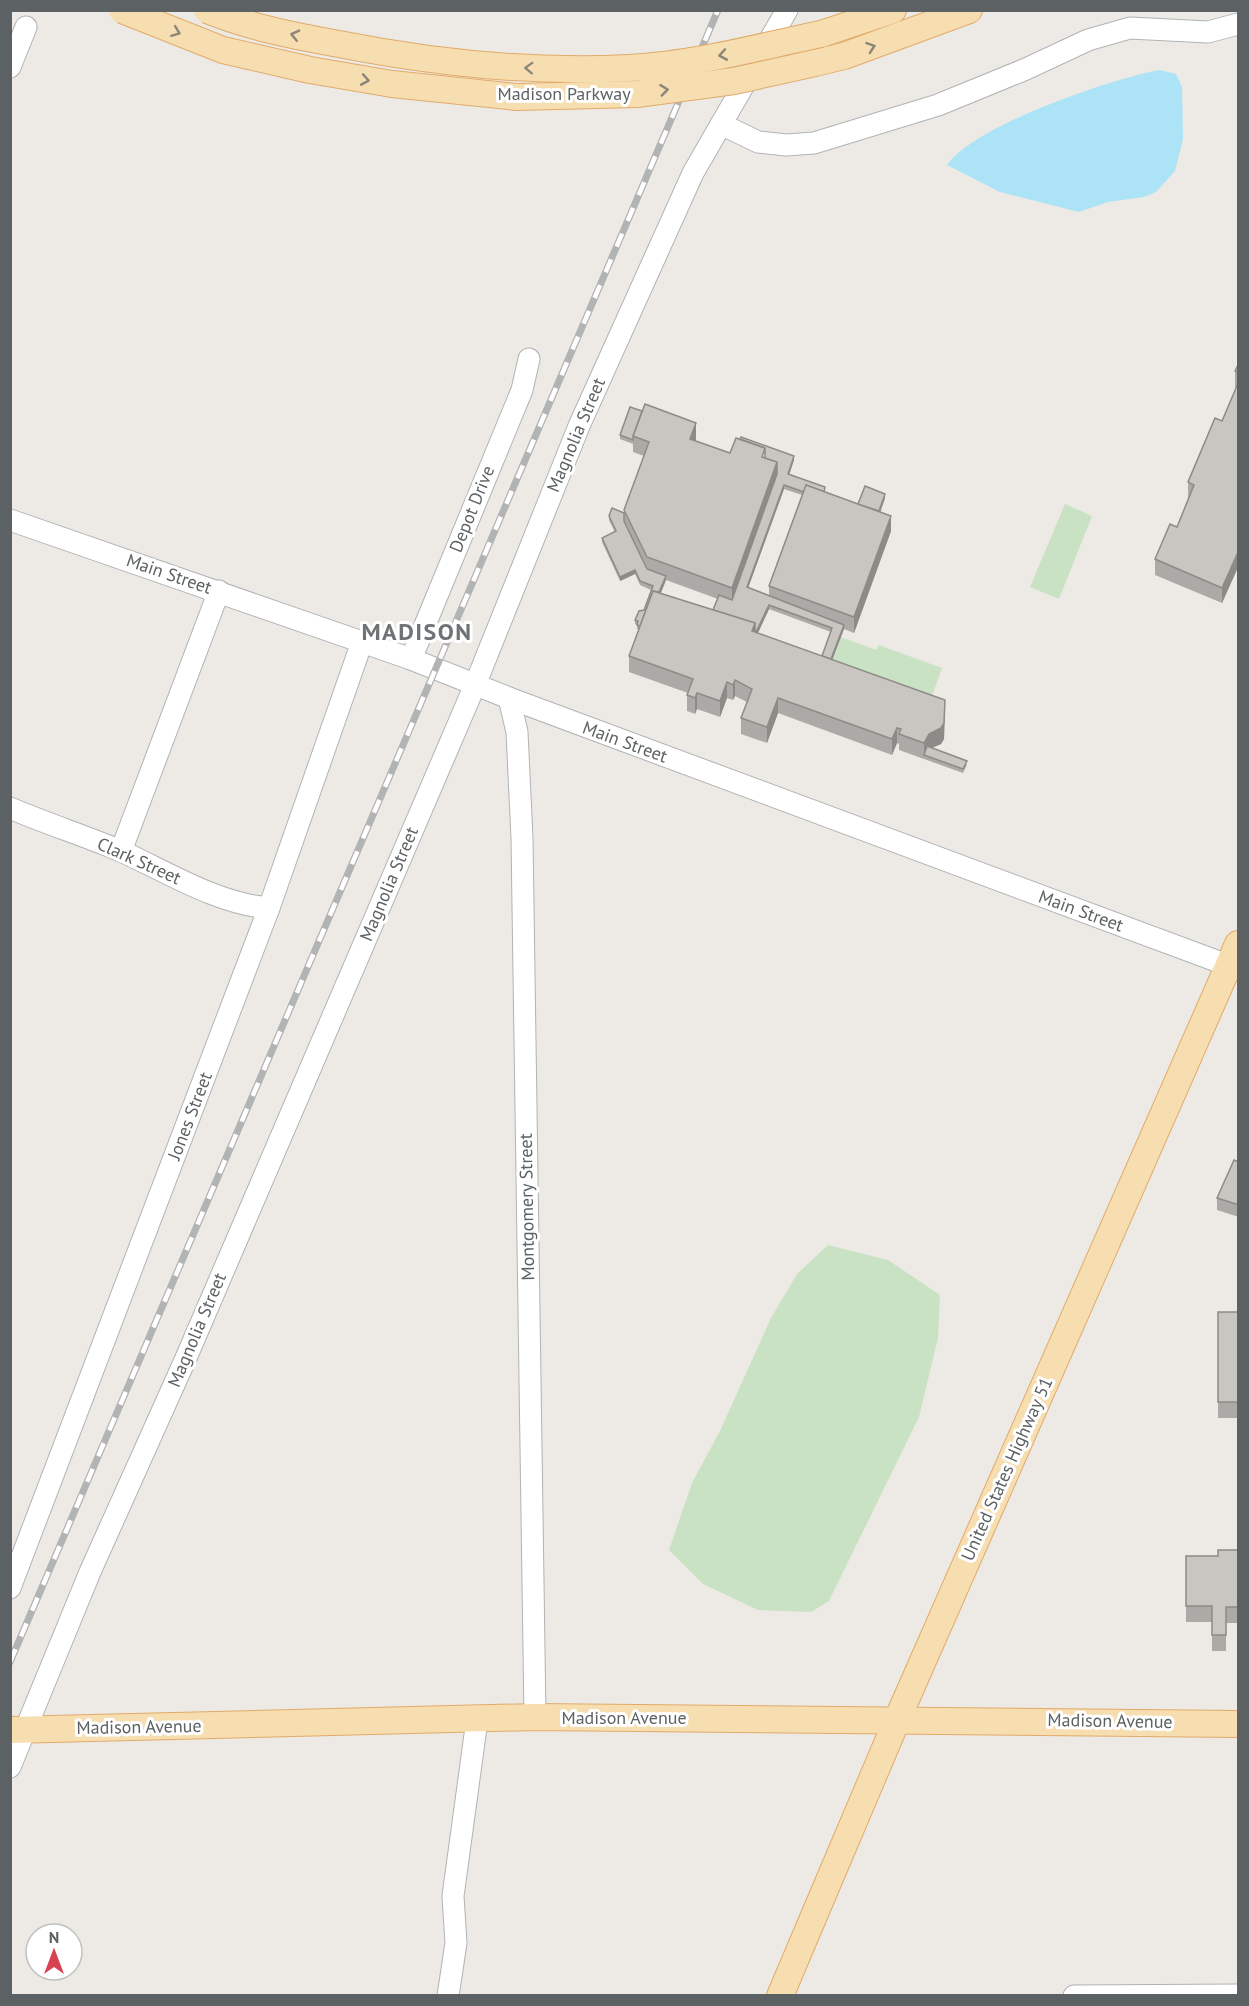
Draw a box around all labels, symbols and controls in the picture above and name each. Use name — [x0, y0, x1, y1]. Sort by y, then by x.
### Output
one-way arrow — [170, 25, 181, 37]
one-way arrow — [290, 29, 300, 42]
one-way arrow — [865, 41, 876, 54]
one-way arrow — [718, 48, 728, 60]
one-way arrow — [524, 62, 533, 74]
one-way arrow — [360, 73, 370, 85]
street label: Madison Parkway — [497, 82, 631, 105]
one-way arrow — [659, 85, 668, 97]
street label: Magnolia Street — [541, 374, 610, 496]
street label: Depot Drive — [444, 462, 499, 556]
street label: Main Street — [124, 548, 215, 599]
district label: MADISON — [361, 616, 473, 647]
street label: Main Street — [580, 716, 671, 767]
street label: Magnolia Street — [354, 823, 423, 945]
street label: Clark Street — [94, 832, 185, 889]
street label: Main Street — [1036, 885, 1127, 936]
street label: Jones Street — [162, 1069, 217, 1164]
street label: Montgomery Street — [514, 1133, 539, 1281]
street label: Magnolia Street — [162, 1269, 231, 1391]
street label: United States Highway 51 — [956, 1373, 1057, 1564]
street label: Madison Avenue — [561, 1706, 687, 1729]
street label: Madison Avenue — [1047, 1708, 1173, 1733]
street label: Madison Avenue — [76, 1714, 202, 1739]
north arrow — [24, 1922, 84, 1982]
text: N — [49, 1927, 59, 1947]

